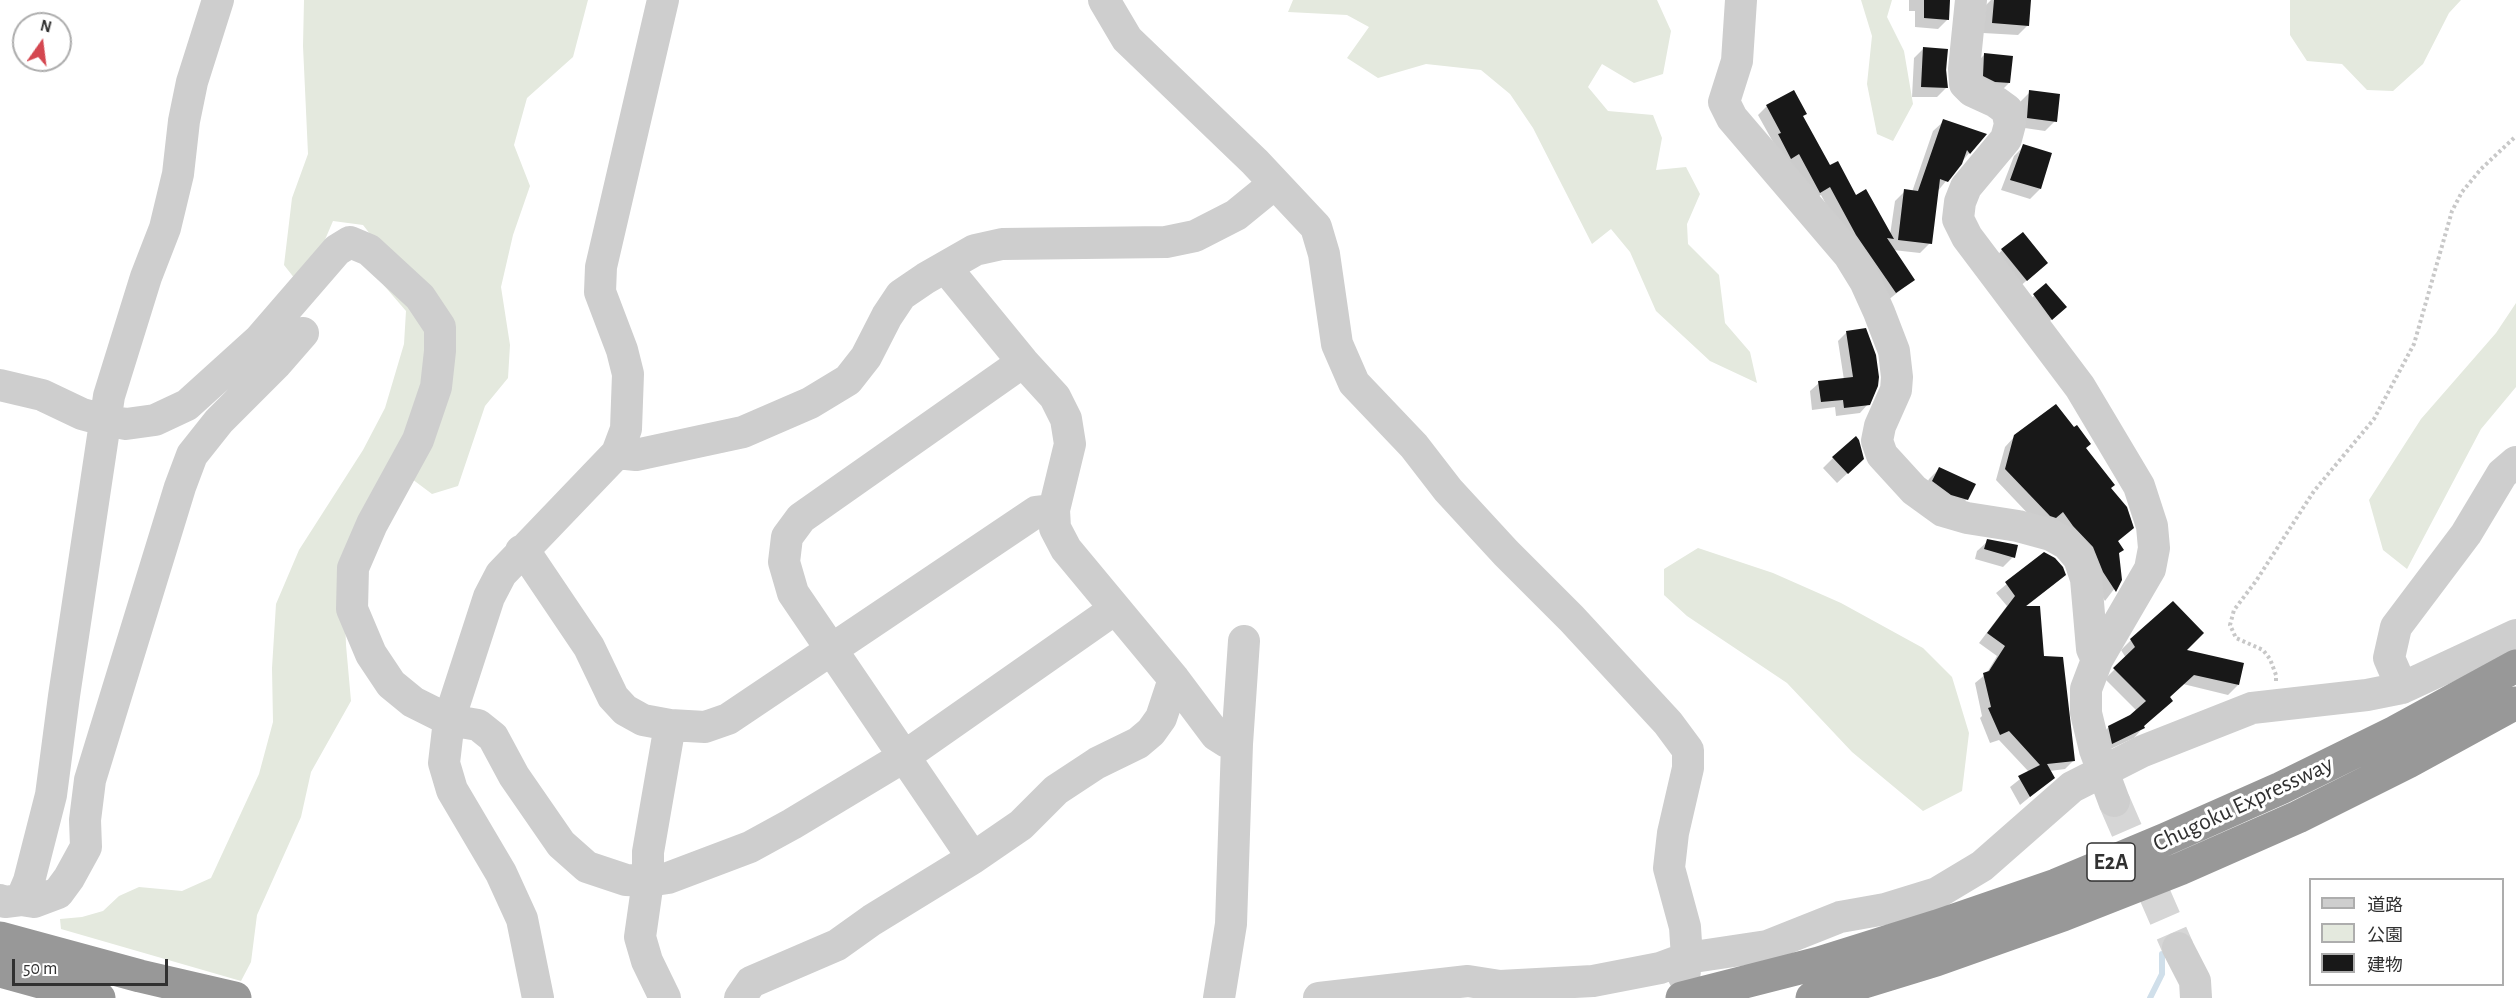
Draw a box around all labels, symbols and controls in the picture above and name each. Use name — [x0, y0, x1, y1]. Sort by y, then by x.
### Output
north arrow — [12, 12, 72, 72]
text: N — [39, 17, 53, 36]
street label: Chugoku Expressway — [2148, 750, 2338, 858]
road number: E2A — [2087, 843, 2135, 881]
legend — [2309, 878, 2504, 986]
text: 道路 — [2367, 897, 2403, 915]
text: 公園 — [2367, 927, 2403, 945]
scale bar — [15, 947, 171, 985]
text: 建物 — [2367, 957, 2403, 975]
text: 50 m — [23, 960, 57, 978]

